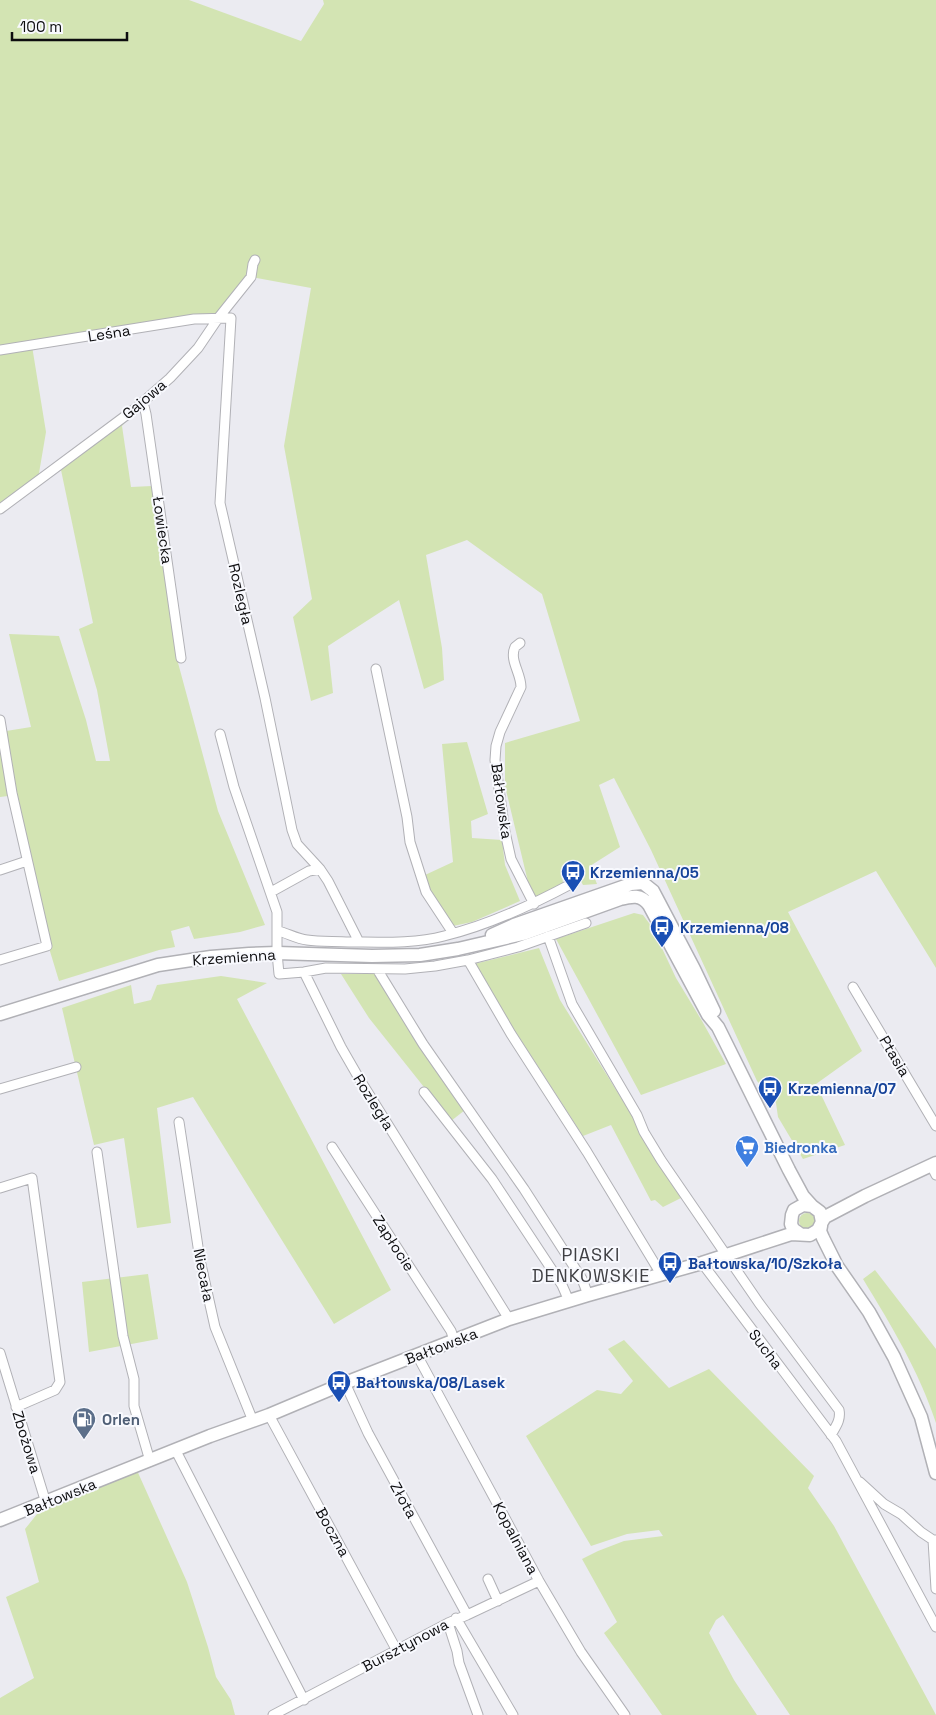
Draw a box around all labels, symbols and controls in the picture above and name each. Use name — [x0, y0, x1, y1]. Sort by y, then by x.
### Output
scale bar — [12, 10, 128, 42]
text: 100 m — [20, 17, 62, 36]
street label: Leśna — [86, 320, 132, 346]
street label: Gajowa — [118, 375, 170, 423]
street label: Łowiecka — [149, 495, 177, 565]
street label: Rozległa — [225, 561, 257, 627]
street label: Bałtowska — [487, 762, 517, 840]
bus stop icon: Krzemienna/05 — [560, 859, 586, 893]
place label: Krzemienna/05 — [590, 863, 699, 882]
bus stop icon: Krzemienna/08 — [649, 914, 675, 948]
place label: Krzemienna/08 — [680, 918, 789, 937]
street label: Krzemienna — [192, 945, 277, 969]
street label: Ptasia — [875, 1032, 915, 1080]
street label: Rozległa — [349, 1070, 399, 1134]
bus stop icon: Krzemienna/07 — [757, 1075, 783, 1109]
place label: Krzemienna/07 — [788, 1079, 896, 1098]
supermarket icon: Biedronka — [734, 1134, 760, 1168]
place label: Biedronka — [764, 1138, 838, 1157]
street label: Zapłocie — [369, 1211, 419, 1275]
district label: PIASKI DENKOWSKIE — [532, 1243, 650, 1287]
street label: Niecała — [190, 1247, 219, 1304]
bus stop icon: Bałtowska/10/Szkoła — [657, 1250, 683, 1284]
place label: Bałtowska/10/Szkoła — [688, 1254, 843, 1273]
street label: Bałtowska — [402, 1323, 480, 1369]
street label: Sucha — [745, 1325, 787, 1373]
bus stop icon: Bałtowska/08/Lasek — [326, 1369, 352, 1403]
place label: Bałtowska/08/Lasek — [356, 1373, 506, 1392]
fuel station icon: Orlen — [71, 1406, 97, 1440]
street label: Zbożowa — [8, 1408, 46, 1476]
place label: Orlen — [102, 1410, 140, 1429]
street label: Bałtowska — [21, 1474, 99, 1520]
street label: Złota — [386, 1478, 422, 1522]
street label: Kopalniana — [489, 1498, 543, 1578]
street label: Boczna — [312, 1504, 354, 1560]
street label: Bursztynowa — [358, 1614, 452, 1676]

